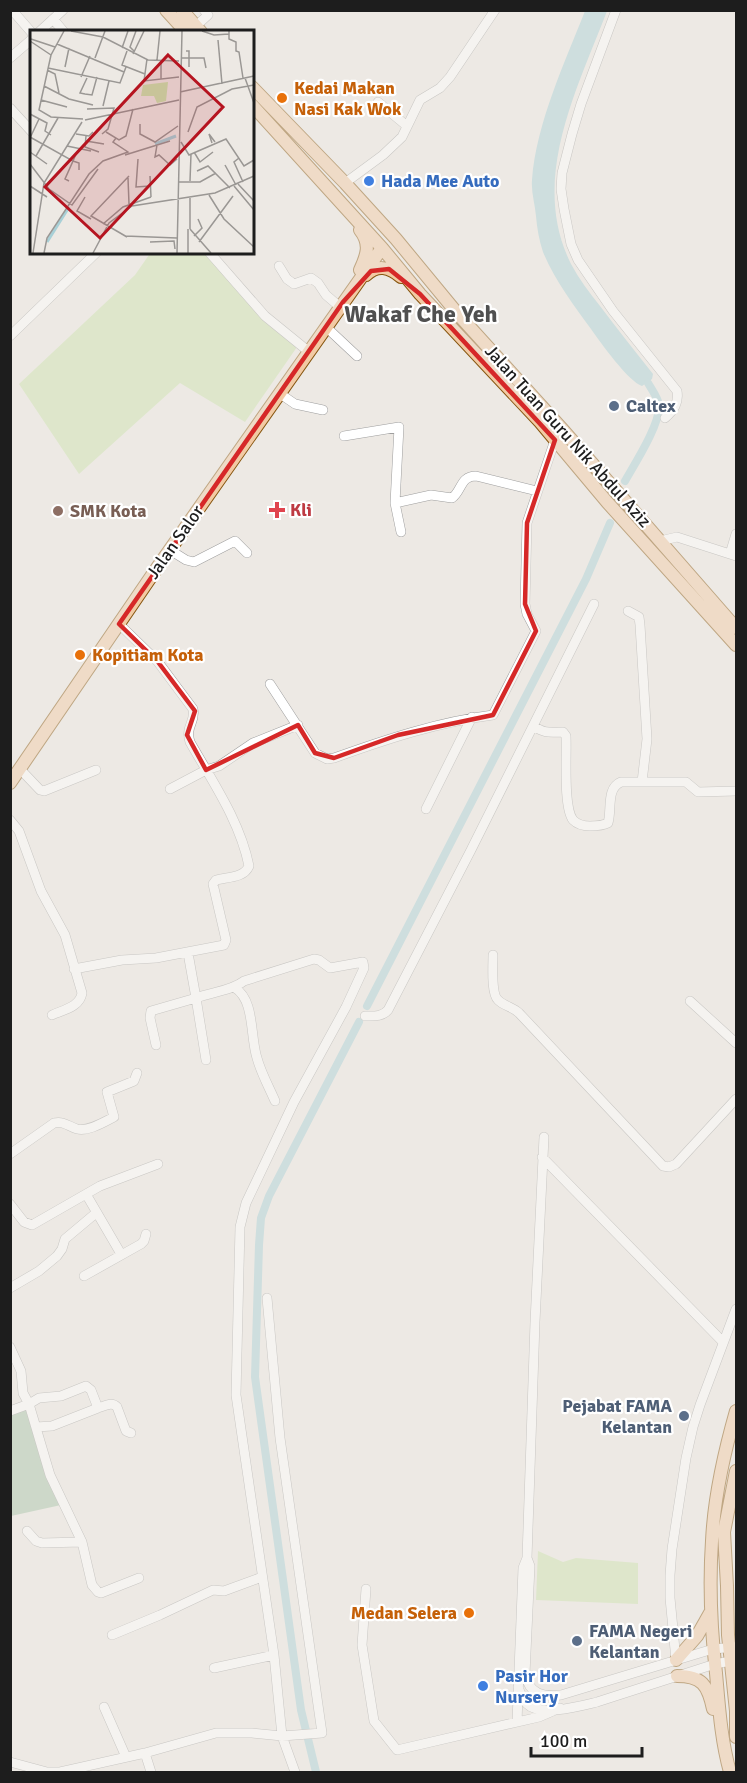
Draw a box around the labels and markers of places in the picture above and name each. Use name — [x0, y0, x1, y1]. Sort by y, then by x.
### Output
place label: Kedai Makan Nasi Kak Wok — [294, 77, 402, 120]
marker: Kedai Makan Nasi Kak Wok — [275, 91, 289, 105]
place label: Hada Mee Auto — [381, 170, 499, 192]
marker: Hada Mee Auto — [362, 174, 376, 188]
place label: Caltex — [626, 395, 676, 417]
marker: Caltex — [607, 399, 621, 413]
place label: Kli — [290, 499, 312, 521]
place label: SMK Kota — [70, 500, 146, 522]
marker: Kli — [268, 501, 286, 519]
marker: SMK Kota — [51, 504, 65, 518]
place label: Kopitiam Kota — [92, 644, 204, 666]
marker: Kopitiam Kota — [73, 648, 87, 662]
place label: Pejabat FAMA Kelantan — [562, 1395, 673, 1438]
marker: Pejabat FAMA Kelantan — [677, 1409, 691, 1423]
place label: Medan Selera — [351, 1602, 457, 1624]
marker: Medan Selera — [462, 1606, 476, 1620]
place label: FAMA Negeri Kelantan — [589, 1620, 692, 1663]
marker: FAMA Negeri Kelantan — [570, 1634, 584, 1648]
place label: Pasir Hor Nursery — [495, 1665, 569, 1708]
marker: Pasir Hor Nursery — [476, 1679, 490, 1693]

